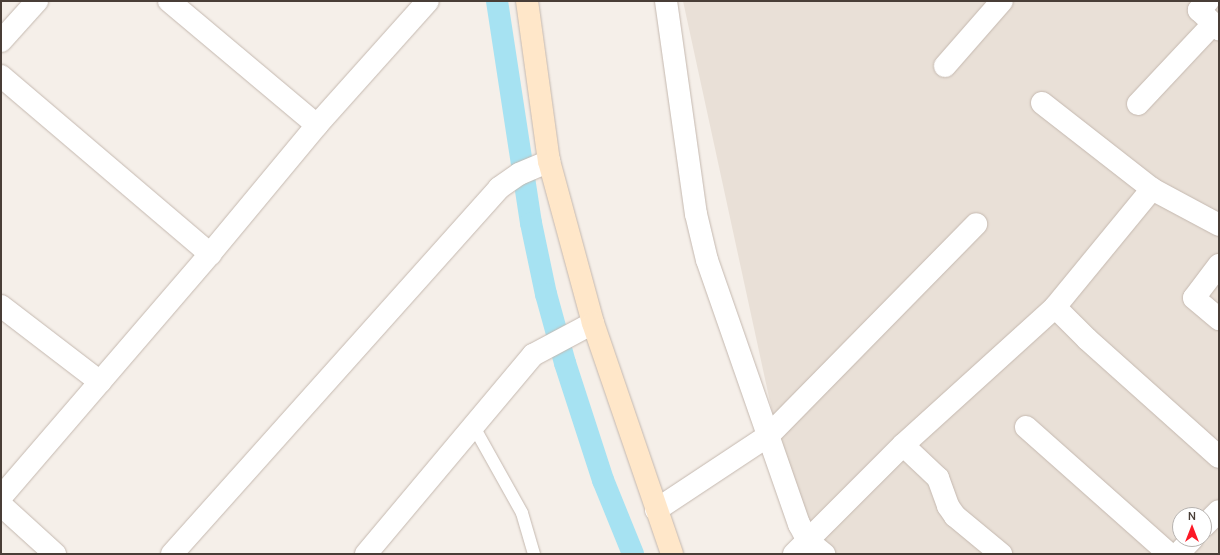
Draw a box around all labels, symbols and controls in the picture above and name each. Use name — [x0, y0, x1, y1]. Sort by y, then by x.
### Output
north arrow — [1172, 507, 1212, 547]
text: N — [1188, 508, 1196, 523]

